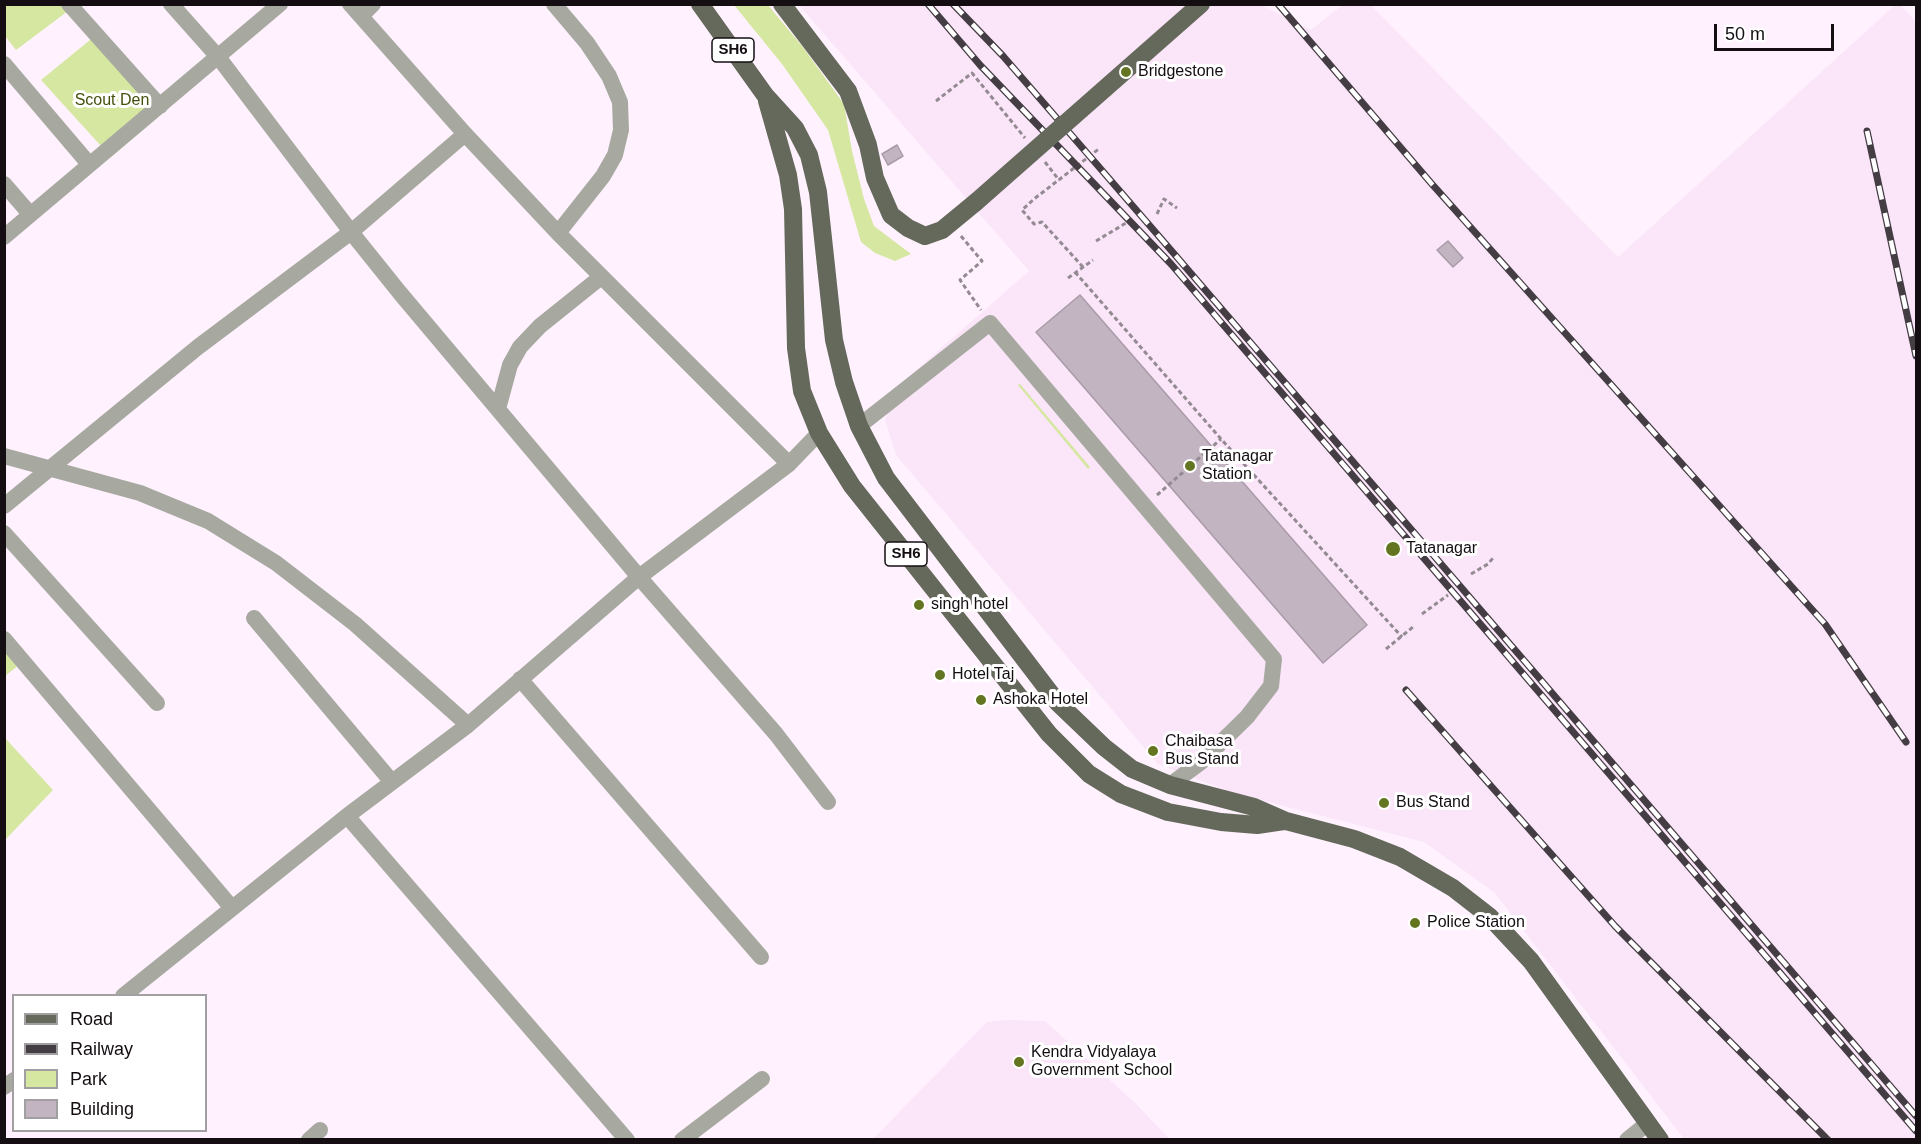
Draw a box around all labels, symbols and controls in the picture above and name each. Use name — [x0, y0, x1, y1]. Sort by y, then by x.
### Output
scale bar — [1717, 12, 1837, 50]
text: 50 m — [1725, 24, 1765, 44]
road number: SH6 — [712, 38, 754, 62]
place label: Bridgestone — [1138, 62, 1223, 82]
marker: Bridgestone — [1119, 65, 1133, 79]
park label: Scout Den — [75, 91, 149, 111]
place label: Tatanagar Station — [1202, 447, 1273, 485]
marker: Tatanagar Station — [1183, 459, 1197, 473]
place label: Tatanagar — [1406, 539, 1477, 559]
marker: Tatanagar — [1384, 540, 1402, 558]
road number: SH6 — [885, 542, 927, 566]
place label: singh hotel — [931, 595, 1008, 615]
marker: singh hotel — [912, 598, 926, 612]
place label: Hotel Taj — [952, 665, 1014, 685]
marker: Hotel Taj — [933, 668, 947, 682]
place label: Ashoka Hotel — [993, 690, 1088, 710]
marker: Ashoka Hotel — [974, 693, 988, 707]
place label: Chaibasa Bus Stand — [1165, 732, 1239, 770]
marker: Chaibasa Bus Stand — [1146, 744, 1160, 758]
place label: Bus Stand — [1396, 793, 1470, 813]
marker: Bus Stand — [1377, 796, 1391, 810]
place label: Police Station — [1427, 913, 1525, 933]
marker: Police Station — [1408, 916, 1422, 930]
legend — [12, 994, 207, 1132]
text: Road — [70, 1009, 113, 1029]
text: Railway — [70, 1039, 133, 1059]
place label: Kendra Vidyalaya Government School — [1031, 1043, 1172, 1081]
marker: Kendra Vidyalaya Government School — [1012, 1055, 1026, 1069]
text: Park — [70, 1069, 107, 1089]
text: Building — [70, 1099, 134, 1119]

